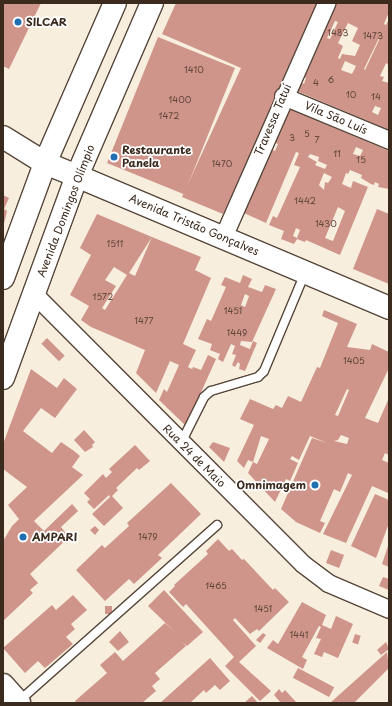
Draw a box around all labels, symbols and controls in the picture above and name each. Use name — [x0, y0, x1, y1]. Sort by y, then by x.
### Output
place label: SILCAR — [26, 15, 67, 29]
marker: SILCAR — [13, 17, 23, 27]
house number: 1483 — [327, 27, 349, 37]
house number: 1473 — [363, 30, 383, 40]
house number: 1410 — [184, 64, 204, 74]
house number: 6 — [328, 74, 334, 84]
house number: 4 — [313, 77, 319, 87]
street label: Travessa Tatuí — [252, 82, 294, 158]
house number: 10 — [346, 89, 356, 99]
house number: 14 — [371, 91, 381, 101]
house number: 1400 — [169, 94, 191, 104]
street label: Vila São Luís — [302, 99, 370, 137]
house number: 1472 — [159, 110, 179, 120]
house number: 5 — [304, 128, 310, 138]
house number: 3 — [289, 132, 295, 142]
house number: 7 — [314, 134, 320, 144]
street label: Avenida Domingos Olímpio — [35, 143, 97, 279]
place label: Restaurante Panela — [122, 144, 191, 170]
house number: 11 — [333, 148, 341, 158]
marker: Restaurante Panela — [109, 152, 119, 162]
house number: 15 — [356, 154, 366, 164]
house number: 1470 — [212, 158, 232, 168]
street label: Avenida Tristão Gonçalves — [127, 192, 261, 258]
house number: 1442 — [294, 195, 316, 205]
house number: 1430 — [315, 218, 337, 228]
house number: 1511 — [107, 238, 123, 248]
house number: 1572 — [93, 291, 113, 301]
house number: 1451 — [224, 305, 242, 315]
house number: 1477 — [134, 315, 154, 325]
house number: 1449 — [227, 327, 247, 337]
house number: 1405 — [343, 355, 365, 365]
street label: Rua 24 de Maio — [159, 421, 229, 491]
place label: Omnimagem — [237, 478, 306, 492]
marker: Omnimagem — [309, 479, 321, 491]
place label: AMPARI — [32, 530, 77, 544]
marker: AMPARI — [17, 531, 29, 543]
house number: 1479 — [138, 531, 158, 541]
house number: 1465 — [205, 580, 227, 590]
house number: 1451 — [254, 603, 272, 613]
house number: 1441 — [290, 629, 308, 639]

